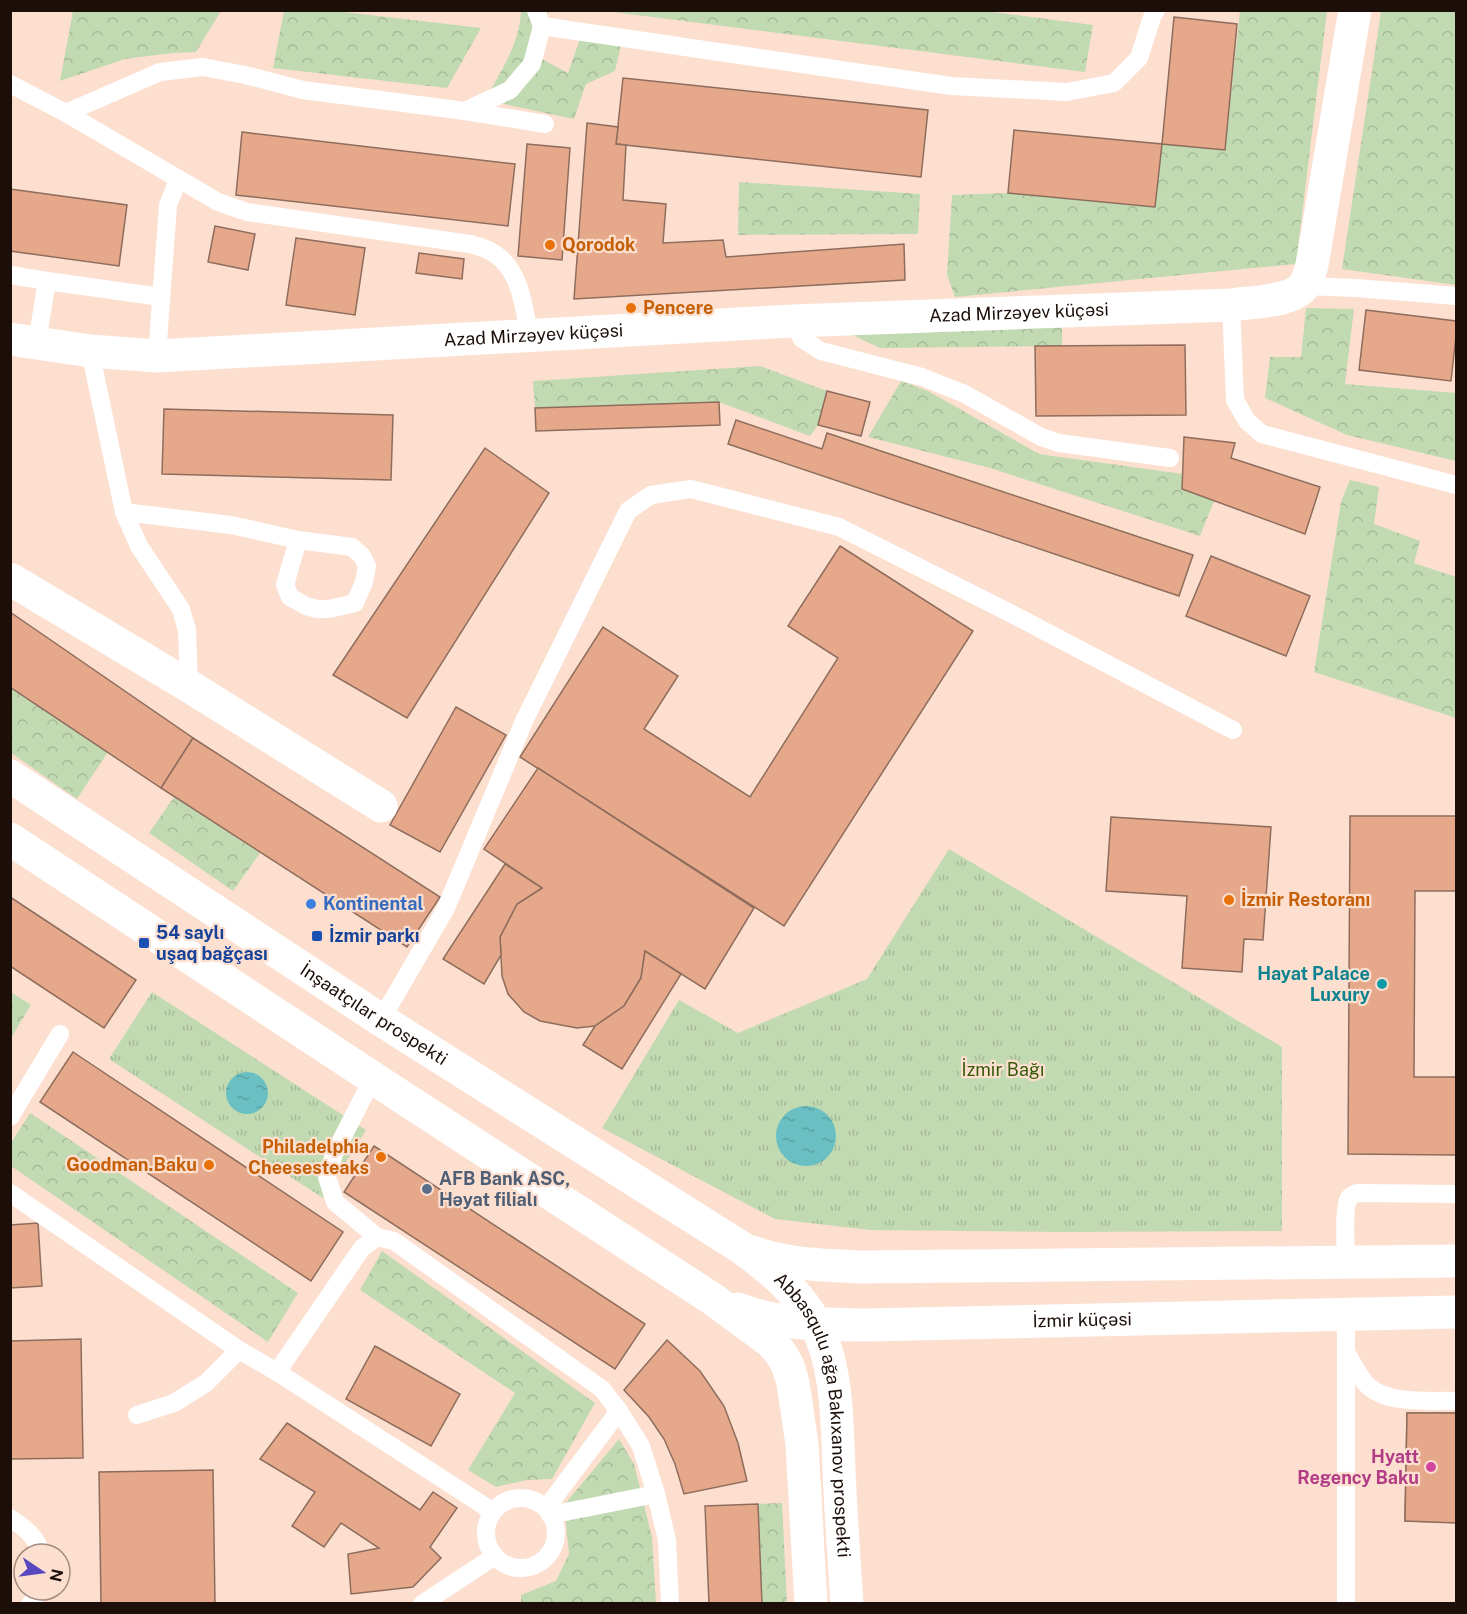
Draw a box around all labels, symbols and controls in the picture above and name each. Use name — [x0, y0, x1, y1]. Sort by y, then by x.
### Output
place label: Qorodok — [562, 234, 636, 255]
marker: Qorodok — [543, 238, 557, 252]
place label: Pencere — [643, 297, 713, 318]
street label: Azad Mirzəyev küçəsi — [929, 298, 1109, 326]
marker: Pencere — [624, 301, 638, 315]
street label: Azad Mirzəyev küçəsi — [443, 319, 624, 350]
place label: İzmir Restoranı — [1241, 888, 1370, 910]
place label: Kontinental — [323, 893, 423, 914]
marker: İzmir Restoranı — [1222, 893, 1236, 907]
marker: Kontinental — [304, 897, 318, 911]
place label: 54 saylı uşaq bağçası — [156, 922, 268, 964]
place label: İzmir parkı — [329, 924, 420, 946]
marker: İzmir parkı — [310, 929, 324, 943]
marker: 54 saylı uşaq bağçası — [137, 936, 151, 950]
street label: İnşaatçılar prospekti — [296, 958, 452, 1069]
place label: Hayat Palace Luxury — [1257, 963, 1370, 1005]
marker: Hayat Palace Luxury — [1375, 977, 1389, 991]
park label: İzmir Bağı — [962, 1058, 1044, 1080]
place label: Philadelphia Cheesesteaks — [248, 1136, 369, 1178]
marker: Philadelphia Cheesesteaks — [374, 1150, 388, 1164]
place label: Goodman.Baku — [66, 1154, 197, 1175]
marker: Goodman.Baku — [202, 1158, 216, 1172]
place label: AFB Bank ASC, Həyat filialı — [439, 1168, 570, 1210]
marker: AFB Bank ASC, Həyat filialı — [420, 1182, 434, 1196]
street label: Abbasqulu ağa Bakıxanov prospekti — [770, 1268, 855, 1558]
street label: İzmir küçəsi — [1032, 1308, 1132, 1331]
place label: Hyatt Regency Baku — [1297, 1446, 1419, 1488]
marker: Hyatt Regency Baku — [1424, 1460, 1438, 1474]
north arrow — [12, 1542, 72, 1602]
text: N — [45, 1567, 67, 1583]

